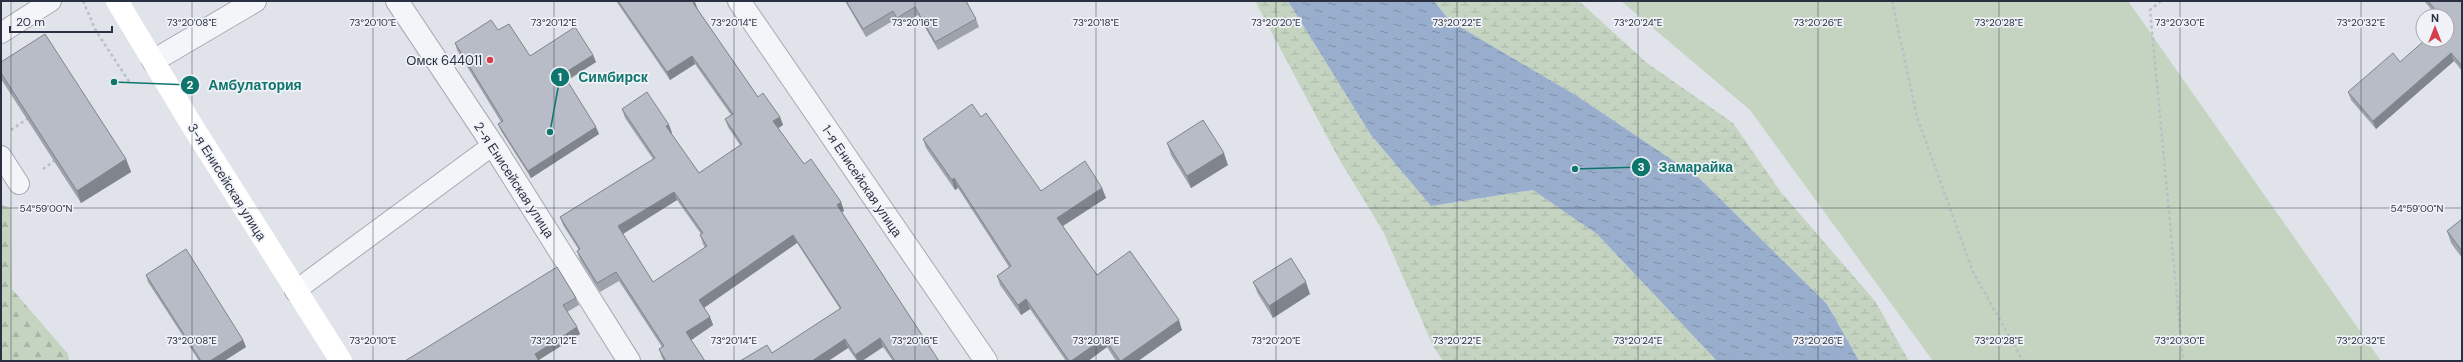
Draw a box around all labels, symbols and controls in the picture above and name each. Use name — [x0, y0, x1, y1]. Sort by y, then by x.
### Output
scale bar — [10, 8, 112, 34]
north arrow — [2415, 8, 2455, 48]
text: N — [2431, 11, 2439, 25]
text: 20 m — [16, 14, 45, 30]
text: 73°20'08"E — [167, 16, 217, 29]
text: 73°20'10"E — [349, 16, 397, 29]
text: 73°20'12"E — [531, 16, 577, 29]
text: 73°20'14"E — [711, 16, 757, 29]
text: 73°20'16"E — [892, 16, 939, 29]
text: 73°20'18"E — [1073, 16, 1119, 29]
text: 73°20'20"E — [1251, 16, 1301, 29]
text: 73°20'22"E — [1433, 16, 1482, 29]
text: 73°20'24"E — [1614, 16, 1663, 29]
text: 73°20'26"E — [1793, 16, 1843, 29]
text: 73°20'28"E — [1975, 16, 2024, 29]
text: 73°20'30"E — [2155, 16, 2205, 29]
text: 73°20'32"E — [2337, 16, 2386, 29]
place label: Омск 644011 — [406, 52, 482, 69]
marker: Омск 644011 — [485, 55, 495, 65]
callout: Симбирск — [550, 64, 656, 90]
text: Симбирск — [578, 68, 649, 86]
text: 1 — [558, 69, 562, 85]
callout: Амбулатория — [180, 72, 310, 98]
text: Амбулатория — [208, 76, 302, 94]
text: 2 — [187, 77, 194, 93]
street label: 2-я Енисейская улица — [470, 119, 558, 242]
street label: 3-я Енисейская улица — [184, 120, 270, 245]
street label: 1-я Енисейская улица — [818, 122, 906, 241]
callout: Замарайка — [1631, 154, 1741, 180]
text: Замарайка — [1659, 158, 1733, 176]
text: 3 — [1637, 159, 1645, 175]
text: 54°59'00"N — [20, 202, 72, 215]
text: 54°59'00"N — [2391, 202, 2443, 215]
text: 73°20'08"E — [167, 334, 217, 347]
text: 73°20'10"E — [349, 334, 397, 347]
text: 73°20'12"E — [531, 334, 577, 347]
text: 73°20'14"E — [711, 334, 757, 347]
text: 73°20'16"E — [892, 334, 939, 347]
text: 73°20'18"E — [1073, 334, 1119, 347]
text: 73°20'20"E — [1251, 334, 1301, 347]
text: 73°20'22"E — [1433, 334, 1482, 347]
text: 73°20'24"E — [1614, 334, 1663, 347]
text: 73°20'26"E — [1793, 334, 1843, 347]
text: 73°20'28"E — [1975, 334, 2024, 347]
text: 73°20'30"E — [2155, 334, 2205, 347]
text: 73°20'32"E — [2337, 334, 2386, 347]

